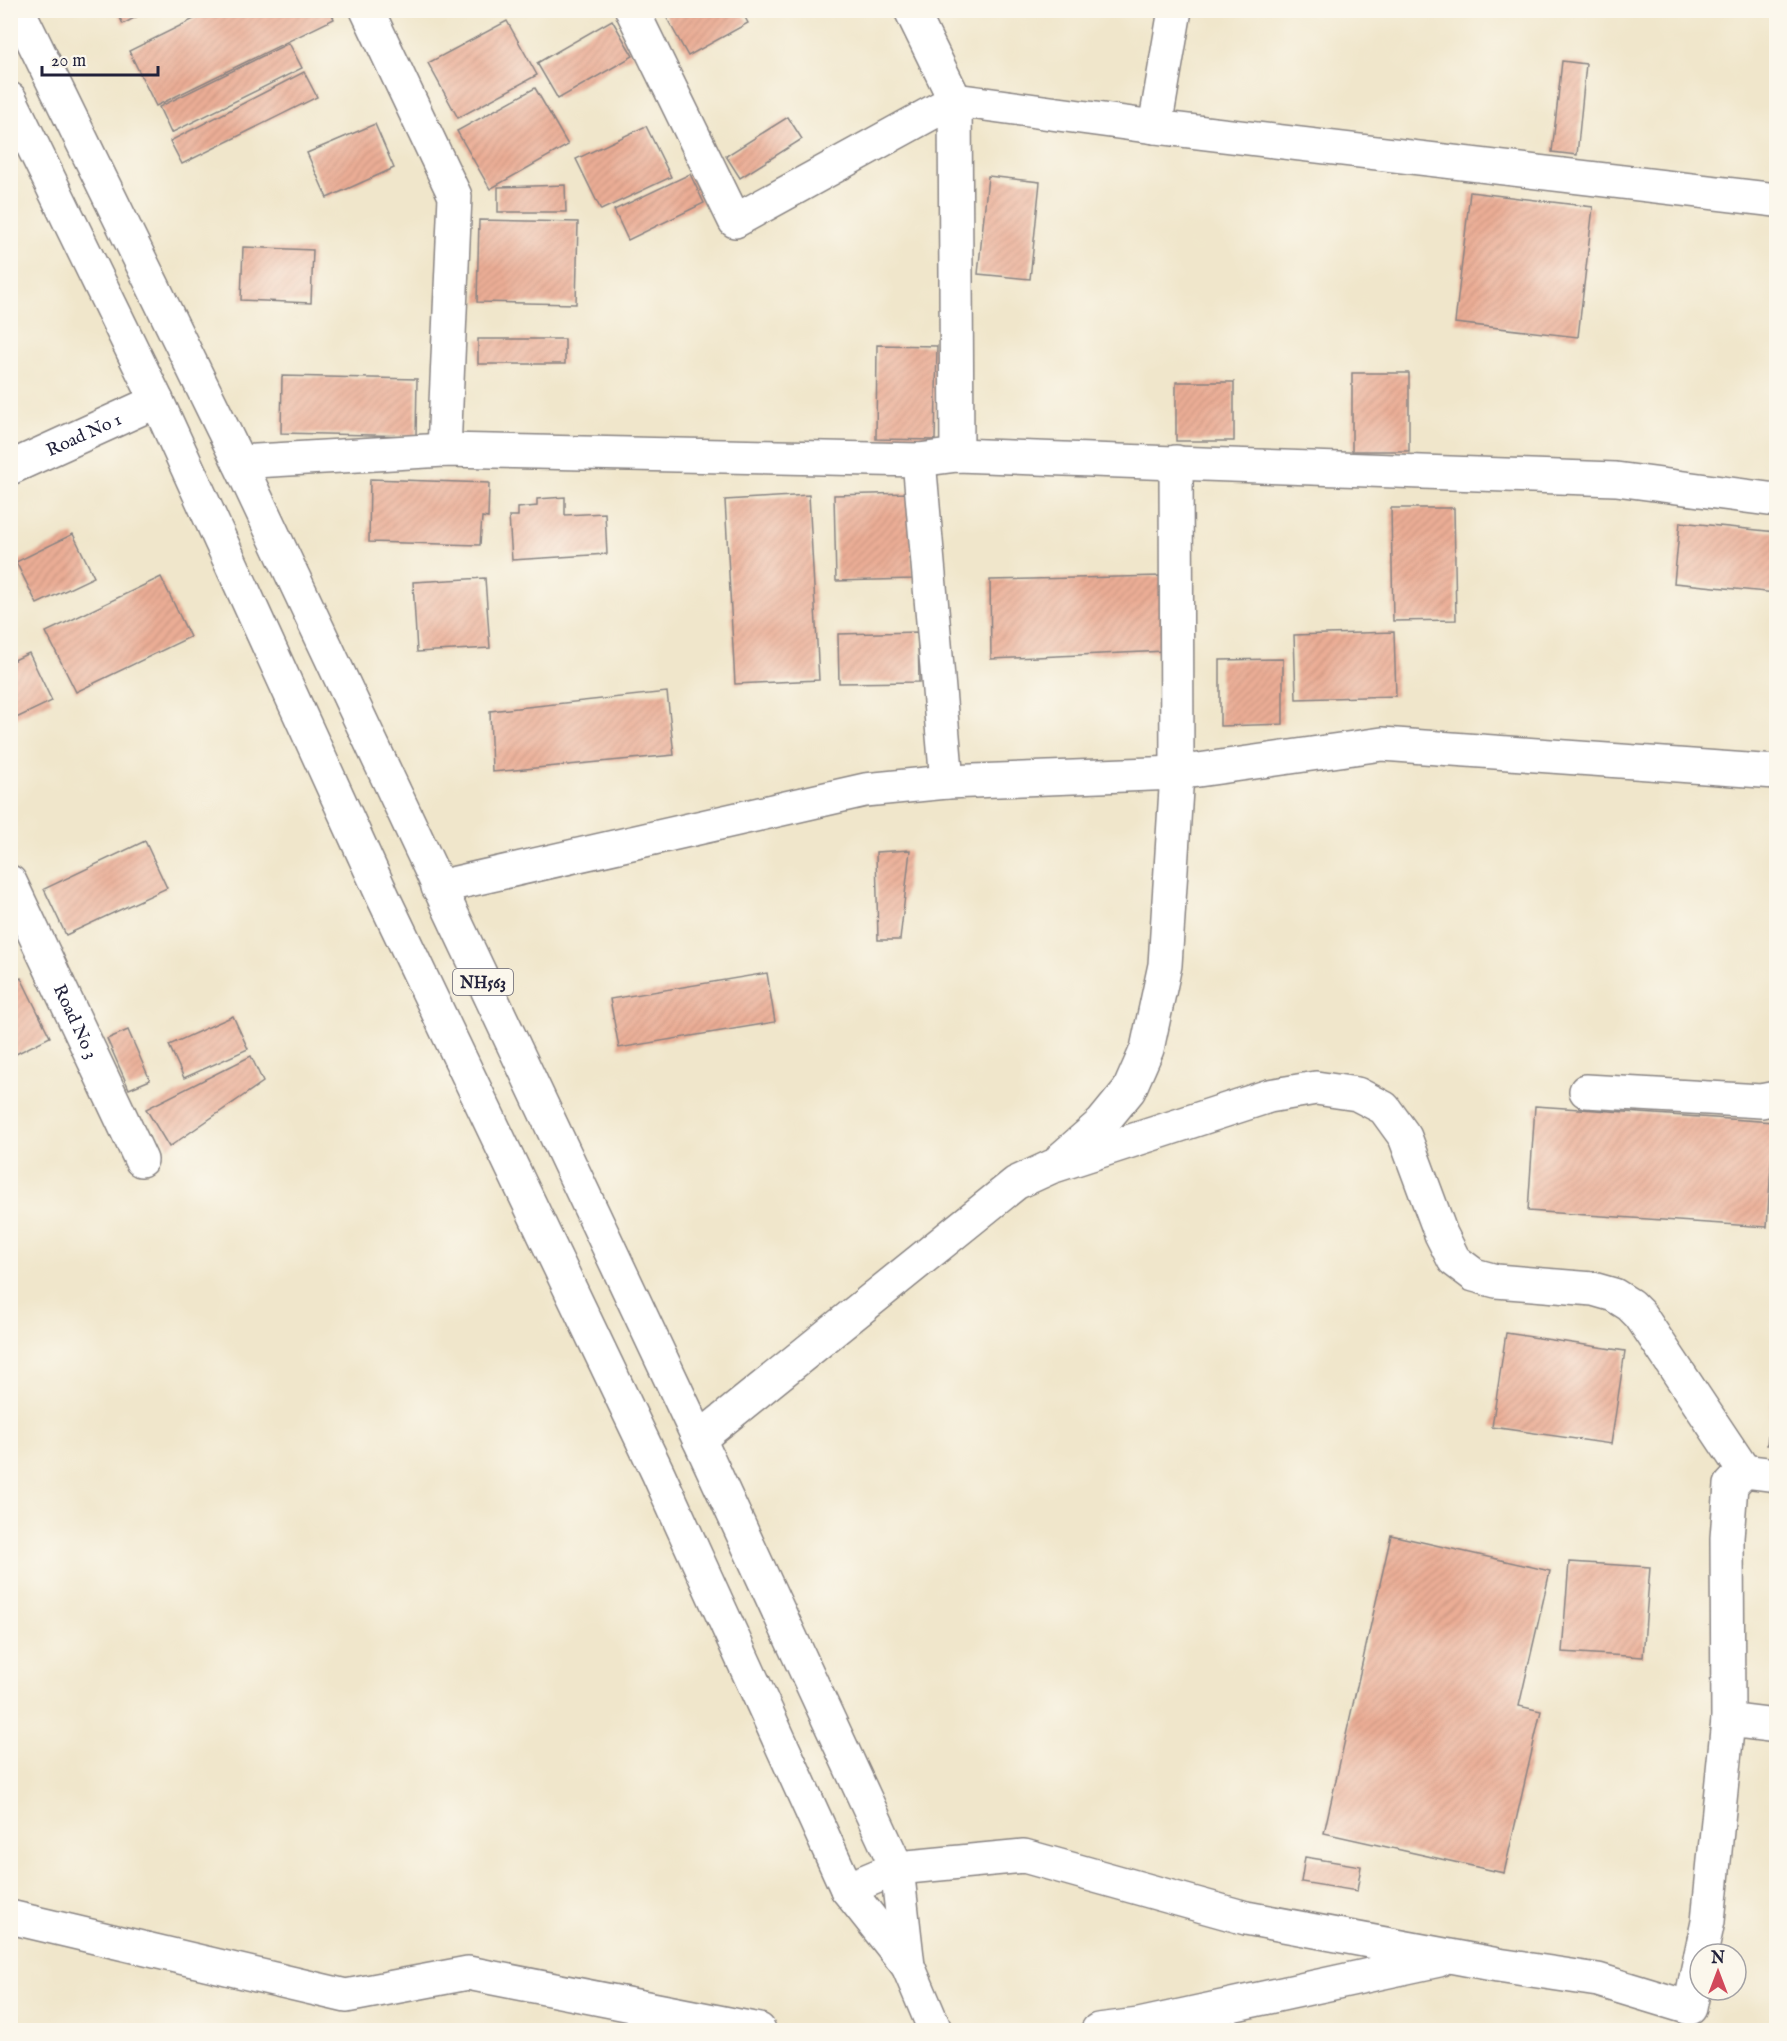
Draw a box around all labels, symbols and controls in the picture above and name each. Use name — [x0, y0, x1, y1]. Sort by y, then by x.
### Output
scale bar — [42, 39, 158, 77]
text: 20 m — [51, 50, 86, 73]
street label: Road No 1 — [43, 409, 126, 463]
road number: NH563 — [453, 969, 513, 995]
street label: Road No 3 — [47, 981, 102, 1063]
north arrow — [1688, 1942, 1748, 2002]
text: N — [1710, 1949, 1725, 1969]

